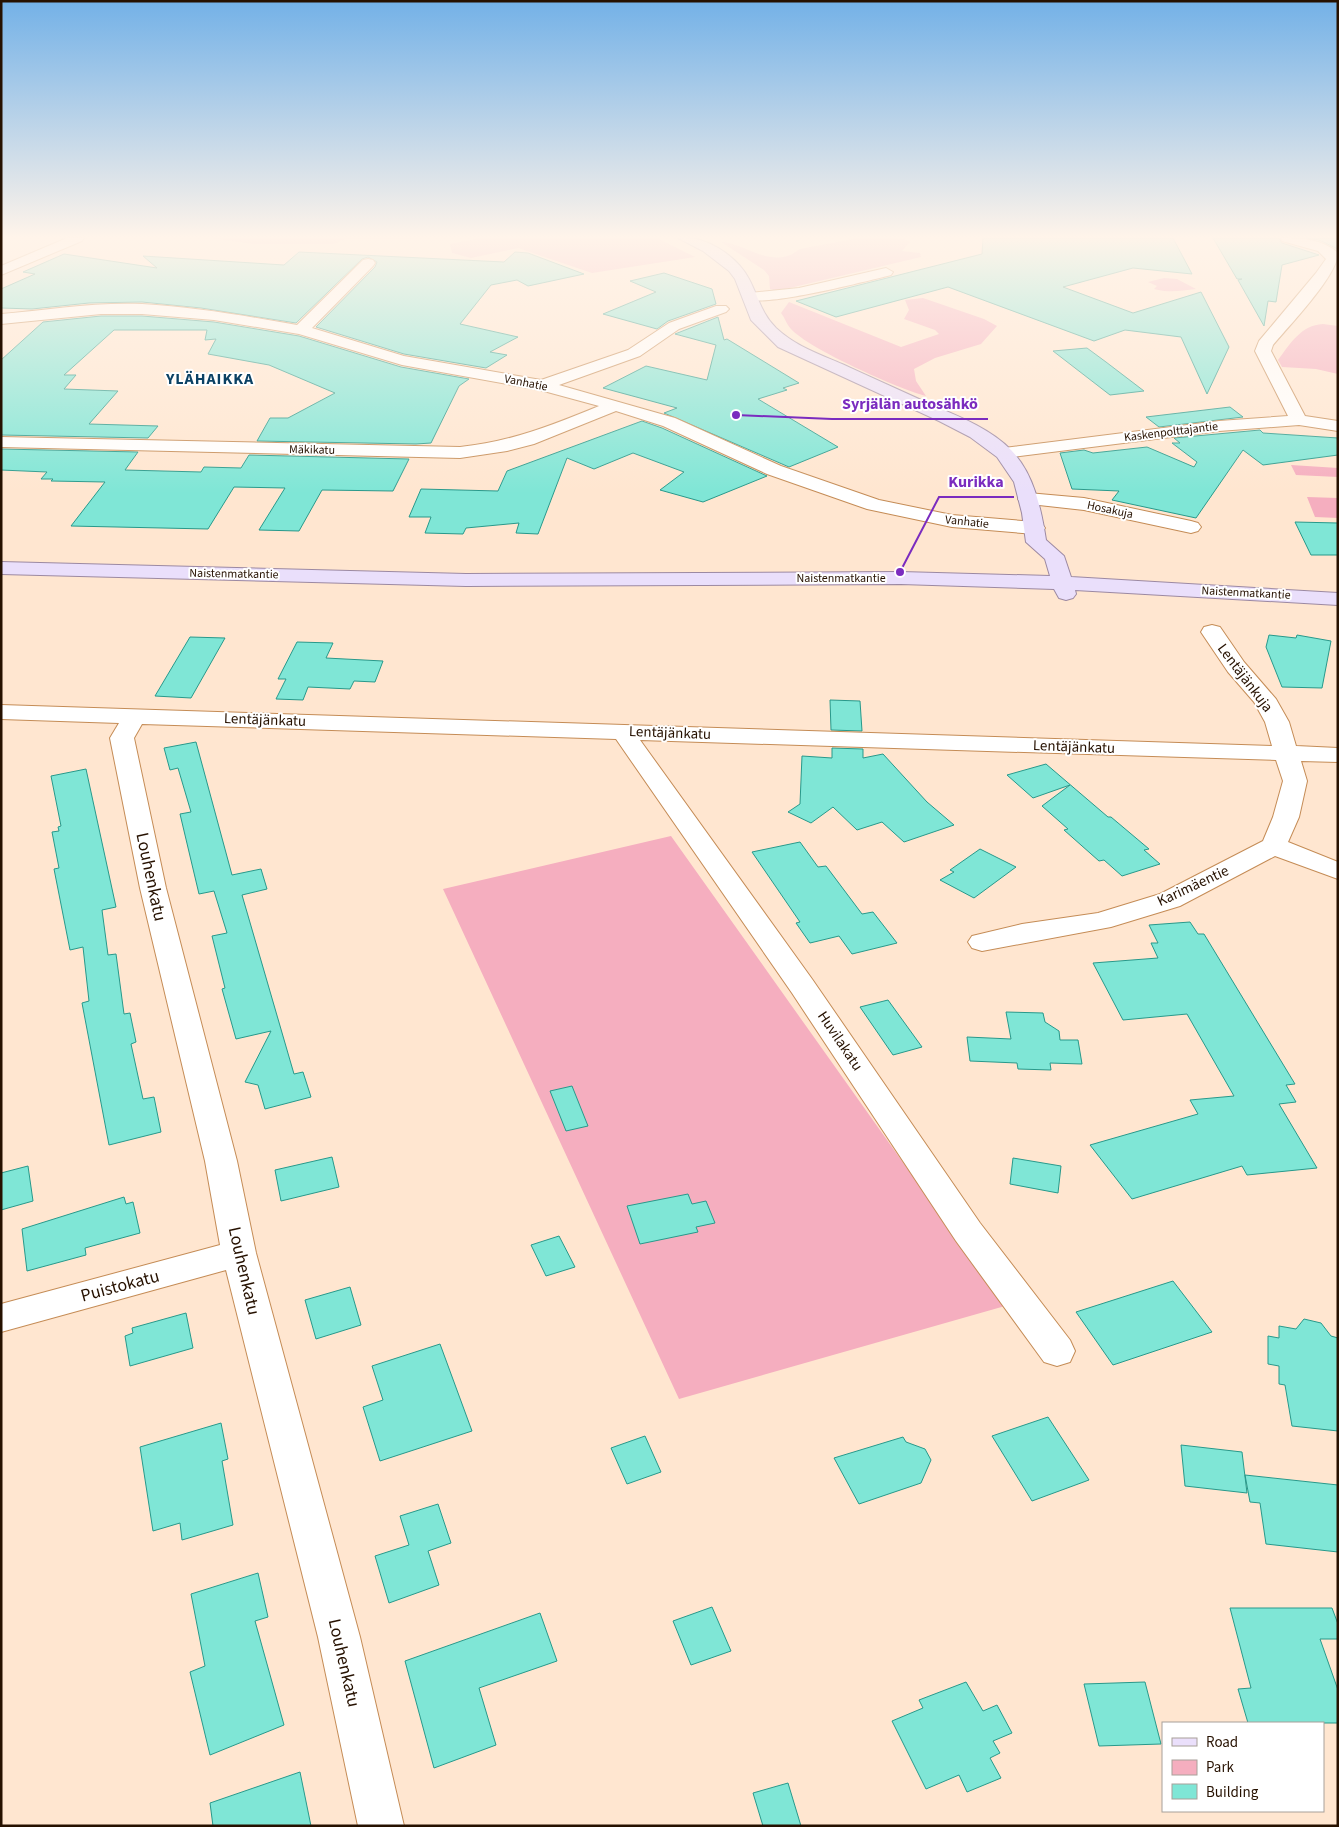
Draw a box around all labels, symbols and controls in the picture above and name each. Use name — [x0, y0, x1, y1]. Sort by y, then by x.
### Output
district label: YLÄHAIKKA — [165, 368, 254, 390]
street label: Vanhatie — [503, 370, 549, 396]
callout: Syrjälän autosähkö — [832, 388, 988, 419]
text: Syrjälän autosähkö — [842, 393, 978, 415]
street label: Kaskenpolttajantie — [1123, 418, 1219, 446]
street label: Mäkikatu — [289, 441, 335, 459]
callout: Kurikka — [939, 466, 1014, 497]
text: Kurikka — [948, 471, 1004, 493]
street label: Hosakuja — [1085, 497, 1135, 523]
street label: Vanhatie — [944, 511, 990, 533]
street label: Naistenmatkantie — [189, 565, 279, 583]
street label: Naistenmatkantie — [796, 570, 886, 587]
street label: Naistenmatkantie — [1201, 582, 1291, 604]
street label: Lentäjänkuja — [1212, 639, 1278, 717]
street label: Lentäjänkatu — [223, 708, 307, 732]
street label: Lentäjänkatu — [628, 721, 712, 745]
street label: Lentäjänkatu — [1032, 735, 1116, 759]
street label: Louhenkatu — [129, 830, 173, 924]
street label: Karimäentie — [1154, 860, 1232, 912]
street label: Huvilakatu — [812, 1007, 868, 1075]
street label: Louhenkatu — [222, 1224, 266, 1318]
street label: Puistokatu — [78, 1263, 162, 1309]
street label: Louhenkatu — [322, 1616, 366, 1710]
legend — [1162, 1722, 1324, 1812]
text: Road — [1206, 1732, 1238, 1753]
text: Park — [1206, 1757, 1235, 1778]
text: Building — [1206, 1782, 1259, 1803]

